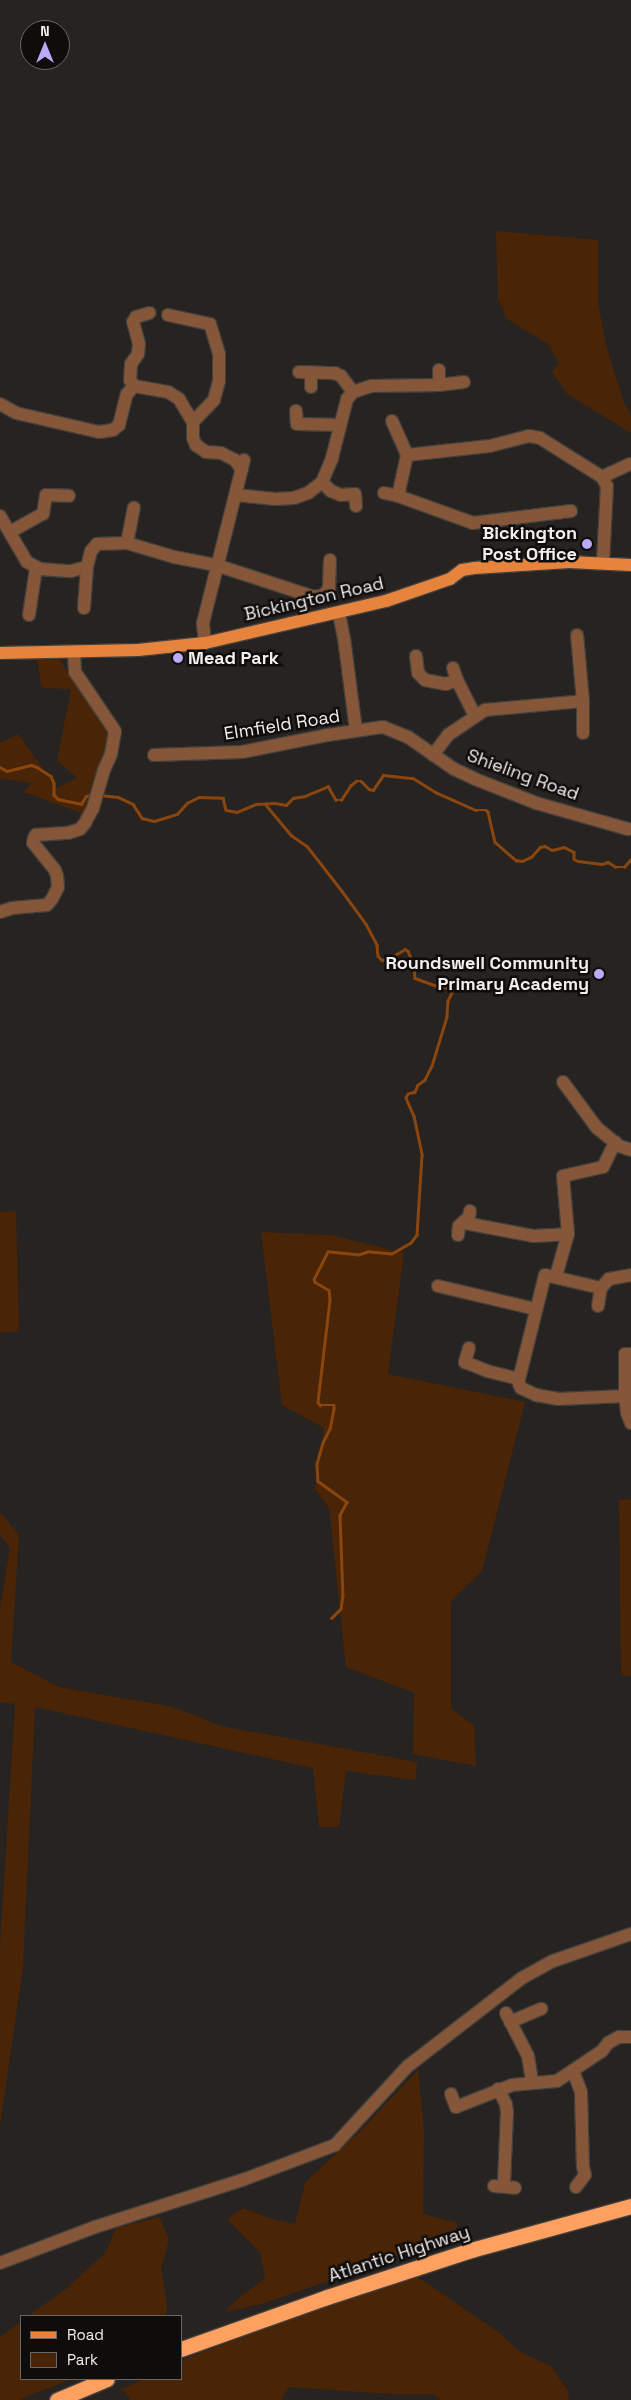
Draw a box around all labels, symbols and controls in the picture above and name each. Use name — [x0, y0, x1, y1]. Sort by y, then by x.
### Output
north arrow — [20, 20, 70, 70]
text: N — [40, 22, 50, 40]
place label: Bickington Post Office — [482, 523, 577, 566]
marker: Bickington Post Office — [581, 538, 593, 550]
street label: Bickington Road — [242, 572, 386, 626]
place label: Mead Park — [188, 647, 279, 669]
marker: Mead Park — [172, 652, 184, 664]
street label: Elmfield Road — [222, 705, 342, 745]
street label: Shieling Road — [464, 745, 582, 805]
place label: Roundswell Community Primary Academy — [385, 953, 589, 996]
marker: Roundswell Community Primary Academy — [593, 968, 605, 980]
street label: Atlantic Highway — [326, 2221, 472, 2287]
legend — [20, 2315, 182, 2380]
text: Road — [67, 2325, 104, 2344]
text: Park — [67, 2350, 98, 2369]

